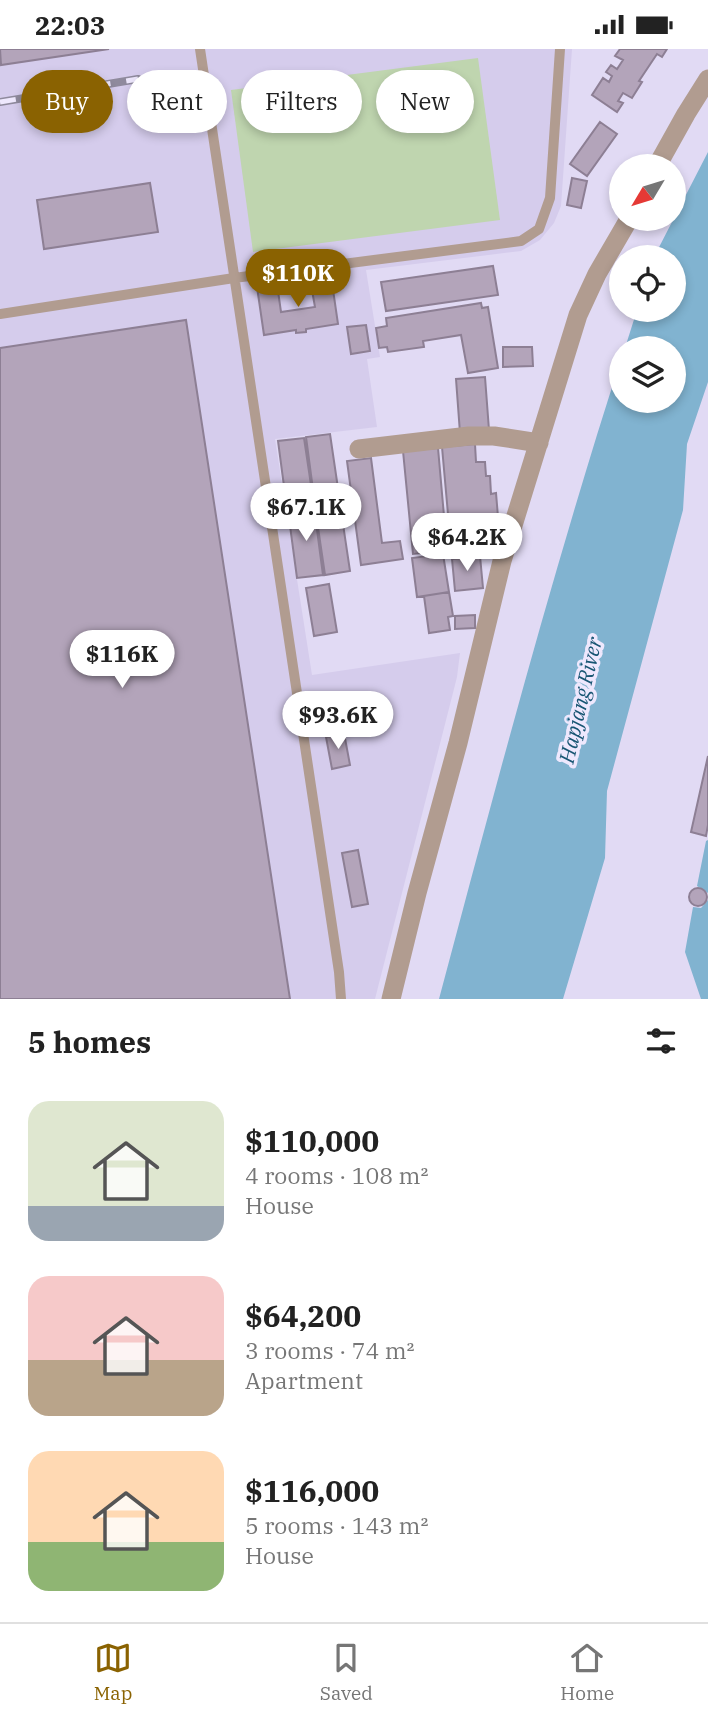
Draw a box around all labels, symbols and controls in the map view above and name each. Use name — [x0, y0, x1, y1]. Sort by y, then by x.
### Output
text: 22:03 — [35, 8, 105, 42]
chip: Buy — [21, 70, 113, 133]
chip: Rent — [127, 70, 227, 133]
chip: Filters — [241, 70, 362, 133]
chip: New — [376, 70, 474, 133]
north arrow — [609, 154, 686, 231]
map controls — [609, 154, 686, 413]
button: locate — [609, 245, 686, 322]
pin: $110K — [249, 250, 347, 309]
text: $110K — [262, 257, 334, 287]
button: layers — [609, 336, 686, 413]
pin: $67.1K — [249, 483, 363, 543]
text: $67.1K — [266, 491, 346, 521]
pin: $64.2K — [410, 513, 524, 573]
text: $64.2K — [427, 521, 507, 551]
pin: $116K — [73, 631, 171, 690]
water label: Hapjang River — [552, 633, 608, 767]
text: $116K — [86, 638, 158, 668]
pin: $93.6K — [281, 691, 395, 751]
text: $93.6K — [298, 699, 378, 729]
text: 5 homes — [28, 1022, 151, 1061]
icon: filters — [642, 1022, 680, 1060]
text: $110,000 — [245, 1121, 379, 1160]
icon: home — [84, 1129, 168, 1213]
text: 4 rooms · 108 m² — [245, 1160, 428, 1190]
text: House — [245, 1190, 314, 1220]
text: $64,200 — [245, 1296, 361, 1335]
icon: home — [84, 1304, 168, 1388]
text: 3 rooms · 74 m² — [245, 1335, 415, 1365]
text: Apartment — [245, 1365, 363, 1395]
text: $116,000 — [245, 1471, 379, 1510]
icon: home — [84, 1479, 168, 1563]
text: 5 rooms · 143 m² — [245, 1510, 428, 1540]
text: House — [245, 1540, 314, 1570]
tab: Map — [94, 1639, 132, 1705]
tab: Saved — [320, 1639, 373, 1705]
tab: Home — [560, 1639, 614, 1705]

